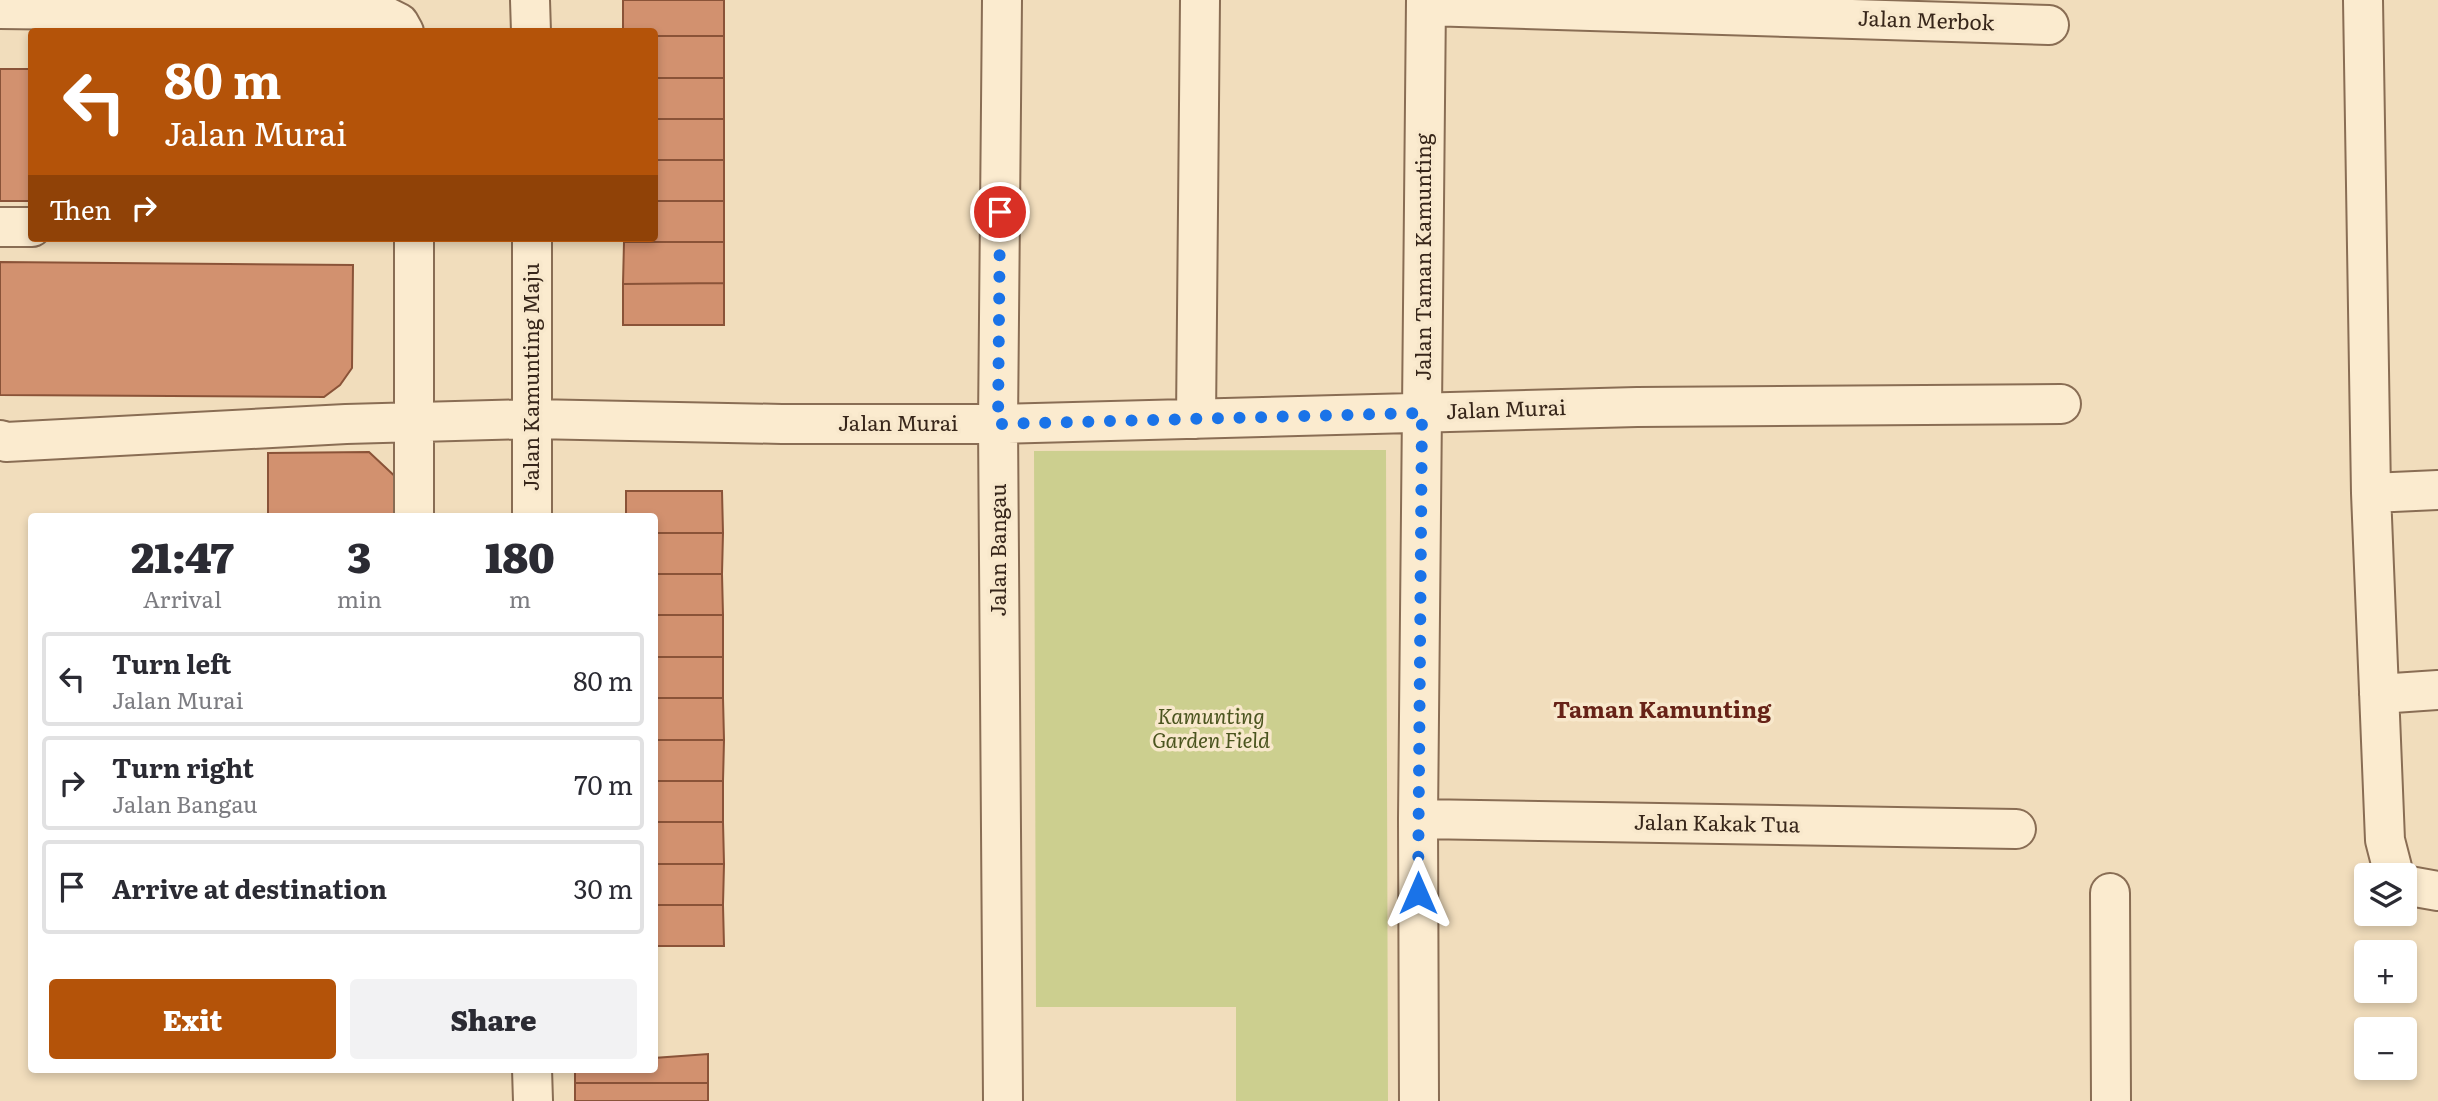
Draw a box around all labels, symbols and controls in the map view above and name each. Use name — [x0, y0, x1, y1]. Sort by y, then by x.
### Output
street label: Jalan Merbok — [1857, 1, 1995, 36]
text: 80 m — [164, 41, 282, 114]
icon: left — [49, 56, 140, 147]
text: Jalan Murai — [164, 108, 347, 156]
street label: Jalan Taman Kamunting — [1406, 133, 1437, 381]
pin — [970, 182, 1030, 242]
text: Then — [49, 189, 111, 228]
icon: right — [125, 189, 163, 227]
icon: arrive — [981, 193, 1019, 231]
street label: Jalan Kamunting Maju — [514, 263, 545, 491]
street label: Jalan Murai — [1445, 390, 1566, 425]
street label: Jalan Murai — [838, 406, 958, 437]
street label: Jalan Bangau — [981, 484, 1012, 616]
text: 21:47 — [131, 524, 234, 586]
text: 3 — [347, 524, 371, 586]
text: 180 — [485, 524, 555, 586]
text: Arrival — [143, 581, 222, 615]
text: min — [337, 581, 382, 615]
text: m — [509, 581, 531, 615]
text: Turn left — [112, 643, 231, 682]
icon: left — [53, 660, 91, 698]
text: 80 m — [573, 660, 633, 699]
text: Jalan Murai — [112, 682, 243, 716]
district label: Taman Kamunting — [1553, 691, 1772, 725]
park label: Kamunting Garden Field — [1152, 699, 1270, 754]
text: Turn right — [112, 747, 254, 786]
icon: right — [53, 764, 91, 802]
text: 70 m — [574, 764, 633, 803]
text: Jalan Bangau — [112, 786, 258, 820]
street label: Jalan Kakak Tua — [1634, 805, 1801, 838]
position arrow — [1381, 856, 1455, 930]
map controls — [2354, 863, 2417, 1080]
button: layers — [2354, 863, 2417, 926]
icon: arrive — [53, 868, 91, 906]
text: Arrive at destination — [112, 868, 387, 907]
text: 30 m — [573, 868, 633, 907]
button: + — [2354, 940, 2417, 1003]
button: Exit — [49, 979, 336, 1059]
button: Share — [350, 979, 637, 1059]
button: − — [2354, 1017, 2417, 1080]

